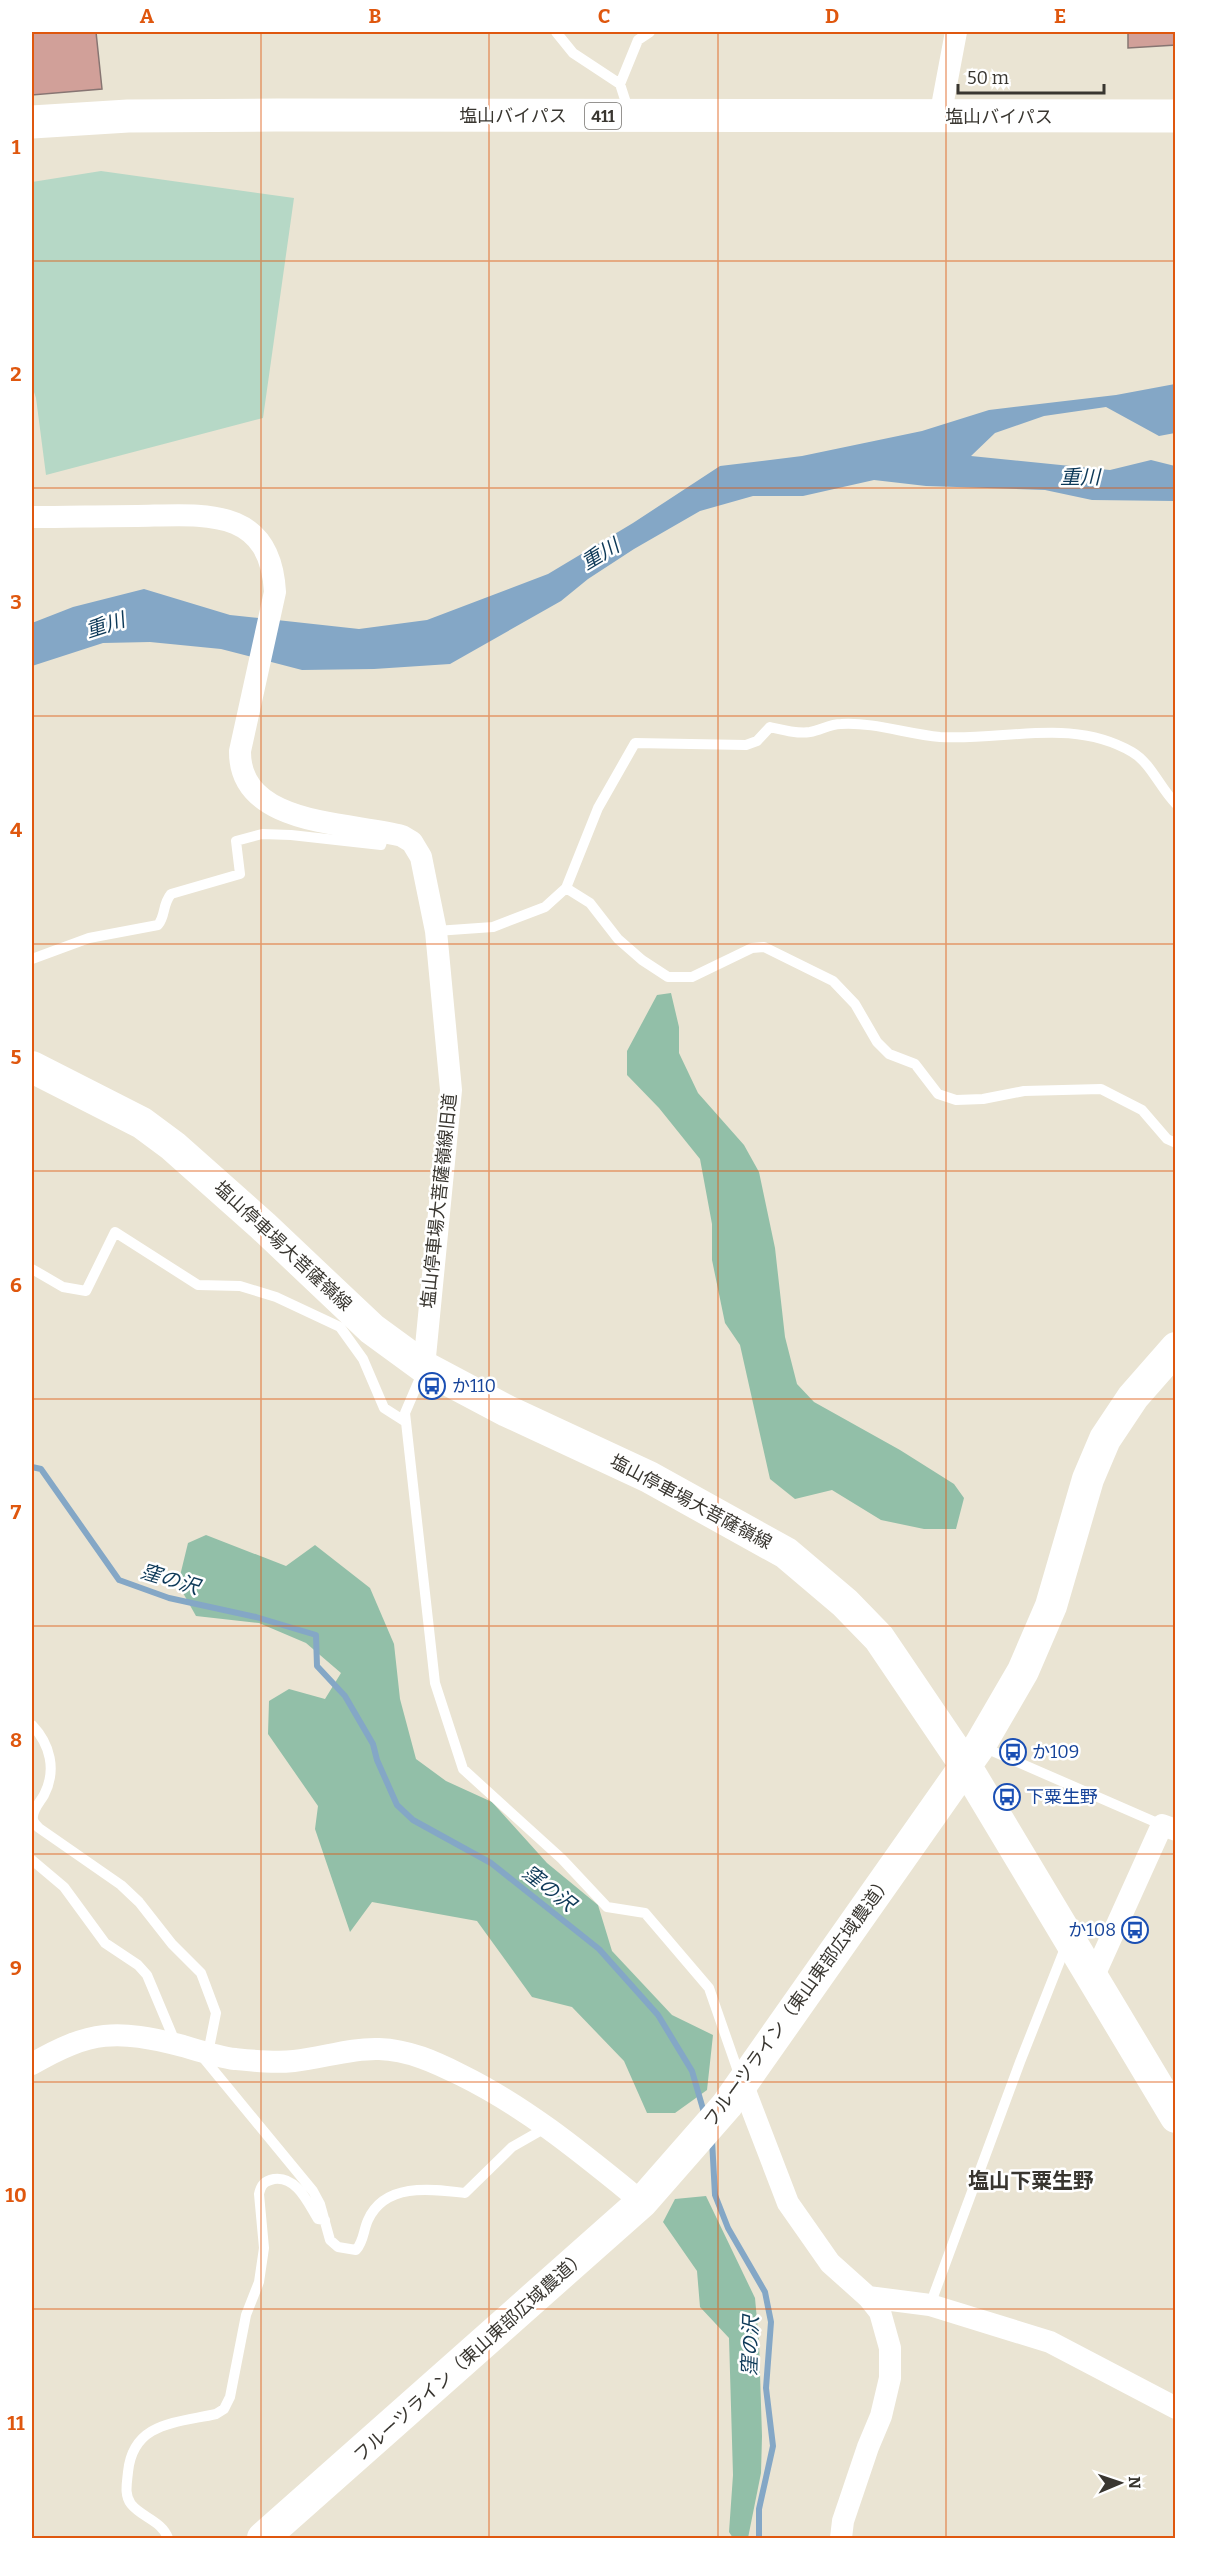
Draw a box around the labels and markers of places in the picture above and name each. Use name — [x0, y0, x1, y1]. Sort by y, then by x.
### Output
bus stop icon: か110 — [417, 1371, 447, 1401]
place label: か110 — [452, 1375, 496, 1397]
bus stop icon: か109 — [998, 1737, 1028, 1767]
place label: か109 — [1032, 1741, 1079, 1763]
bus stop icon: 下粟生野 — [992, 1782, 1022, 1812]
place label: 下粟生野 — [1026, 1786, 1098, 1808]
bus stop icon: か108 — [1120, 1915, 1150, 1945]
place label: か108 — [1068, 1919, 1116, 1941]

